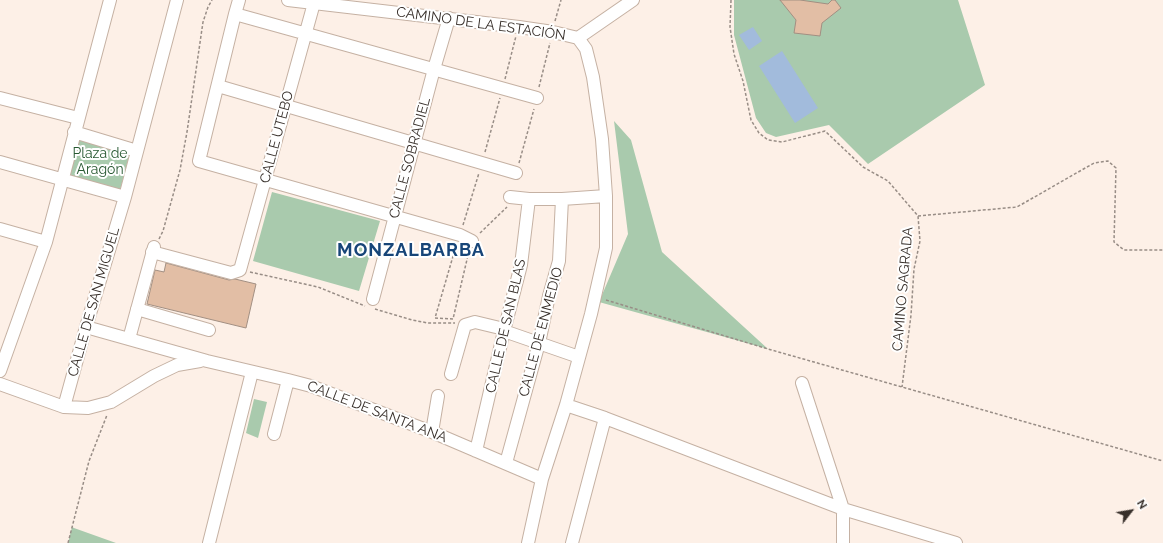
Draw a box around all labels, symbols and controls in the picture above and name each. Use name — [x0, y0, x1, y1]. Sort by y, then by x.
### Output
street label: CAMINO DE LA ESTACIÓN — [395, 4, 567, 44]
street label: CALLE UTEBO — [257, 89, 297, 185]
street label: CALLE SOBRADIEL — [386, 96, 434, 220]
park label: Plaza de Aragón — [72, 146, 128, 178]
street label: CALLE DE SAN MIGUEL — [65, 225, 123, 379]
street label: CAMINO SAGRADA — [889, 226, 917, 352]
district label: MONZALBARBA — [337, 240, 485, 262]
street label: CALLE DE SAN BLAS — [482, 257, 530, 395]
street label: CALLE DE ENMEDIO — [516, 265, 566, 399]
street label: CALLE DE SANTA ANA — [305, 378, 449, 446]
north arrow — [1111, 491, 1151, 531]
text: N — [1134, 498, 1149, 512]

